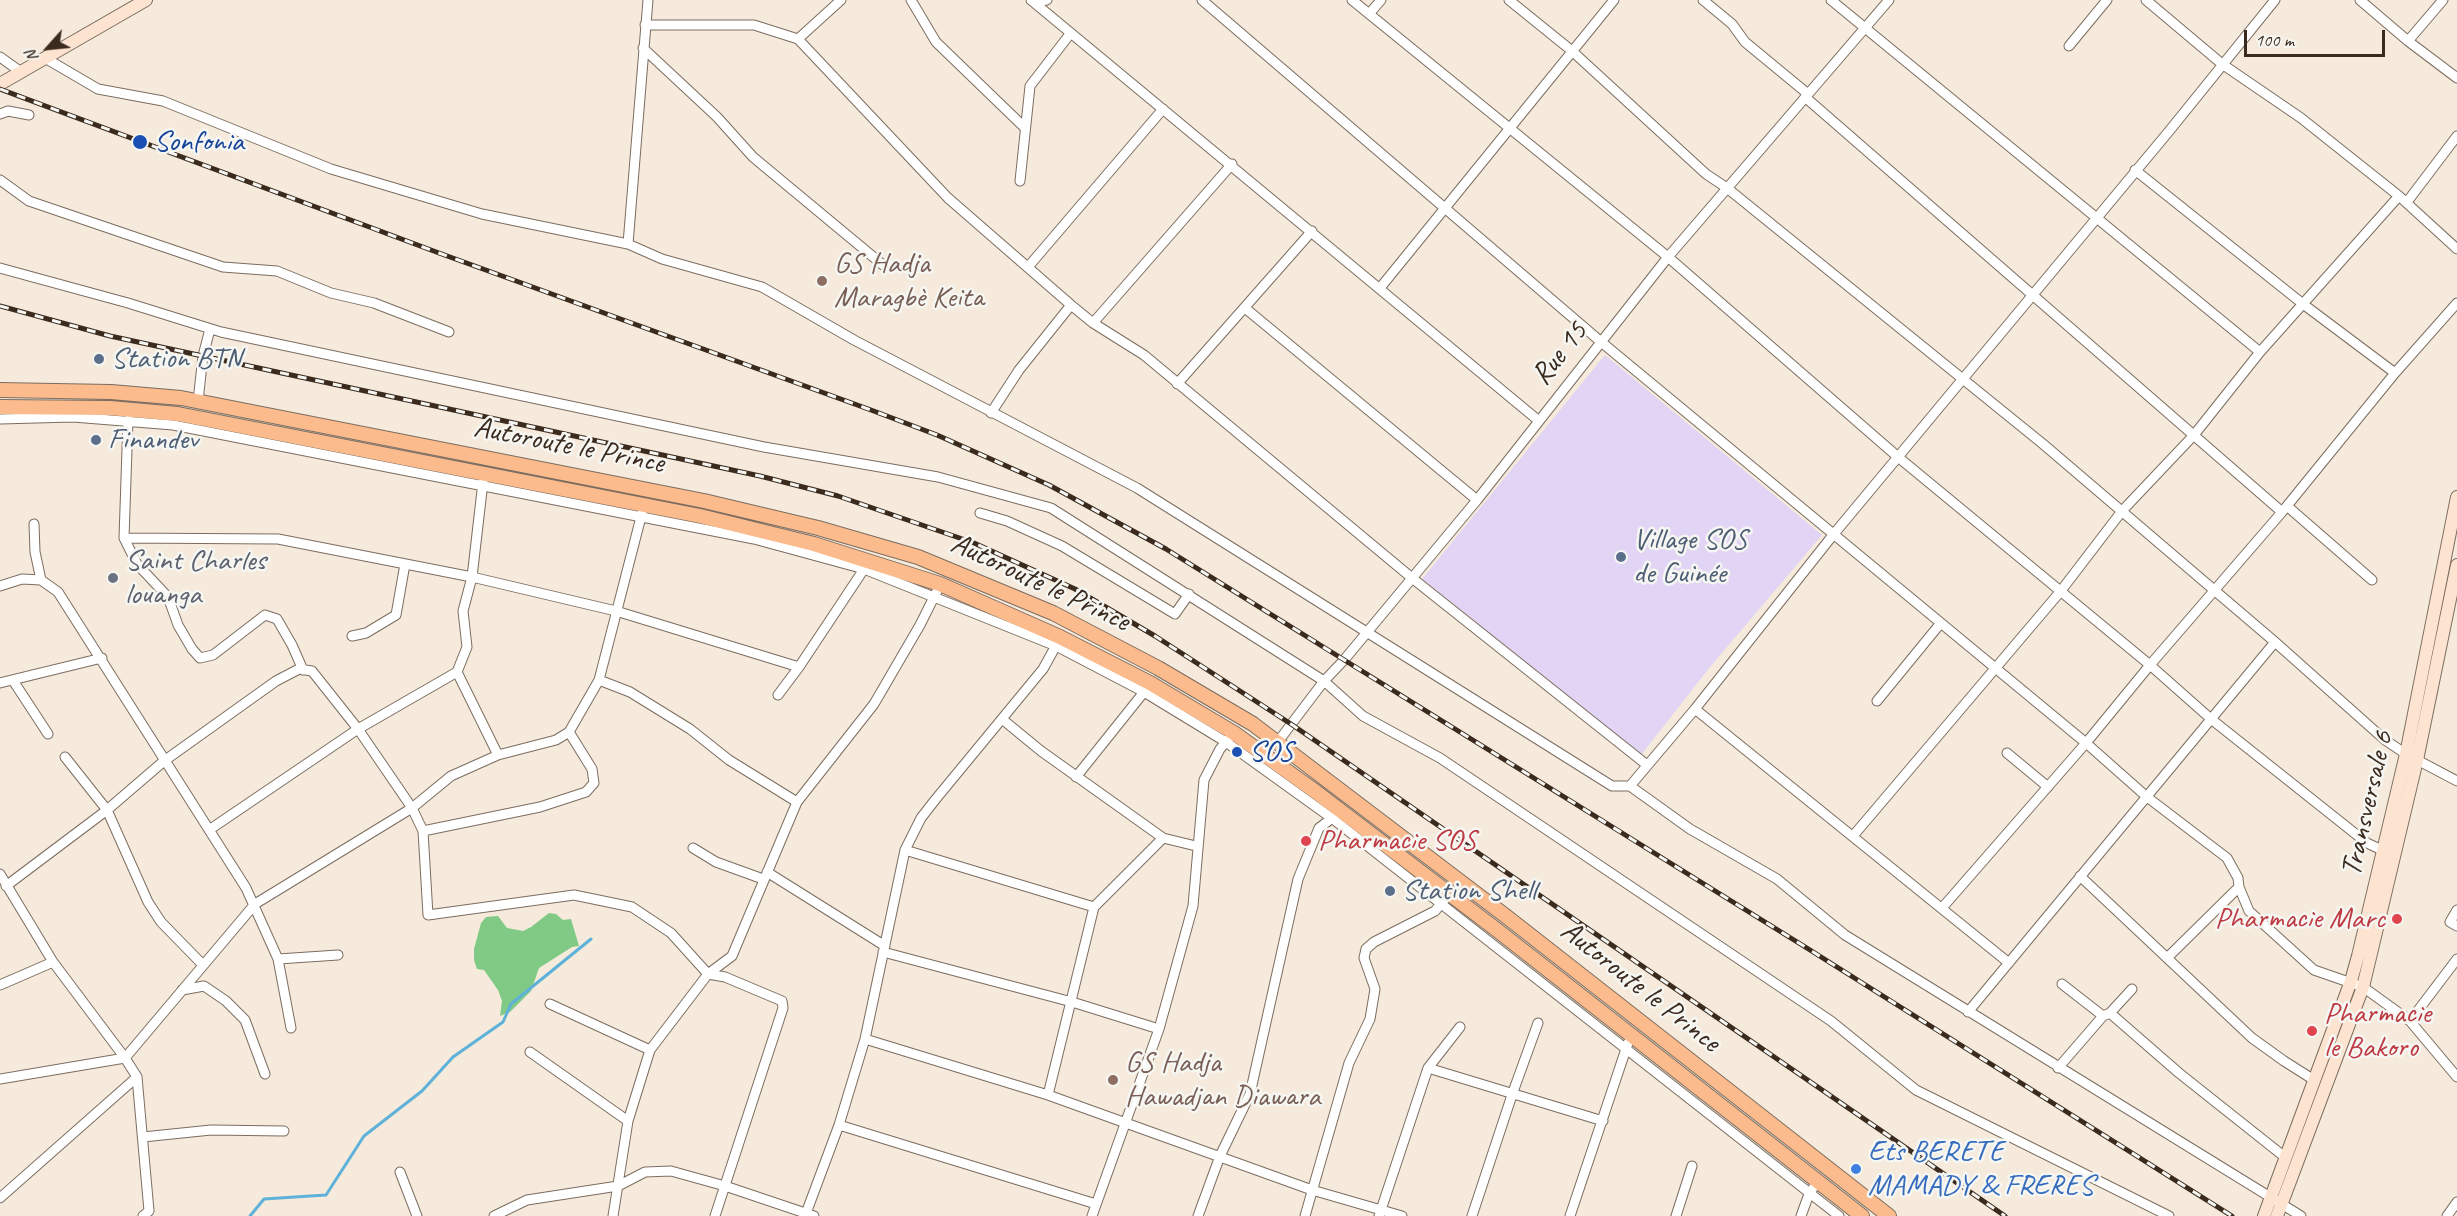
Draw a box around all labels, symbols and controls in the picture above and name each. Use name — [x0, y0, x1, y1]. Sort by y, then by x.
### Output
north arrow — [18, 18, 78, 78]
scale bar — [2247, 18, 2388, 56]
text: 100 m — [2255, 29, 2294, 51]
text: N — [21, 47, 43, 65]
place label: Sonfonia — [154, 124, 244, 160]
marker: Sonfonia — [131, 133, 149, 151]
place label: GS Hadja Maragbè Keita — [834, 246, 984, 316]
marker: GS Hadja Maragbè Keita — [815, 274, 829, 288]
street label: Rue 15 — [1524, 315, 1596, 393]
place label: Station BTN — [111, 341, 242, 377]
marker: Station BTN — [92, 352, 106, 366]
street label: Autoroute le Prince — [471, 410, 667, 482]
place label: Finandev — [108, 422, 198, 458]
marker: Finandev — [89, 433, 103, 447]
place label: Village SOS de Guinée — [1633, 522, 1747, 592]
street label: Autoroute le Prince — [945, 526, 1135, 640]
place label: Saint Charles louanga — [125, 543, 266, 614]
marker: Village SOS de Guinée — [1614, 550, 1628, 564]
marker: Saint Charles louanga — [106, 571, 120, 585]
street label: Transversale 6 — [2334, 728, 2402, 880]
place label: SOS — [1249, 734, 1293, 770]
marker: SOS — [1230, 745, 1244, 759]
place label: Pharmacie SOS — [1318, 823, 1476, 859]
marker: Pharmacie SOS — [1299, 834, 1313, 848]
place label: Station Shell — [1402, 873, 1536, 909]
marker: Station Shell — [1383, 884, 1397, 898]
place label: Pharmacie Marc — [2215, 901, 2385, 937]
marker: Pharmacie Marc — [2390, 912, 2404, 926]
street label: Autoroute le Prince — [1553, 913, 1727, 1061]
place label: Pharmacie le Bakoro — [2324, 996, 2431, 1066]
marker: Pharmacie le Bakoro — [2305, 1024, 2319, 1038]
place label: GS Hadja Hawadjan Diawara — [1125, 1045, 1320, 1116]
marker: GS Hadja Hawadjan Diawara — [1106, 1073, 1120, 1087]
place label: Ets BERETE MAMADY & FRERES — [1868, 1134, 2093, 1204]
marker: Ets BERETE MAMADY & FRERES — [1849, 1162, 1863, 1176]

